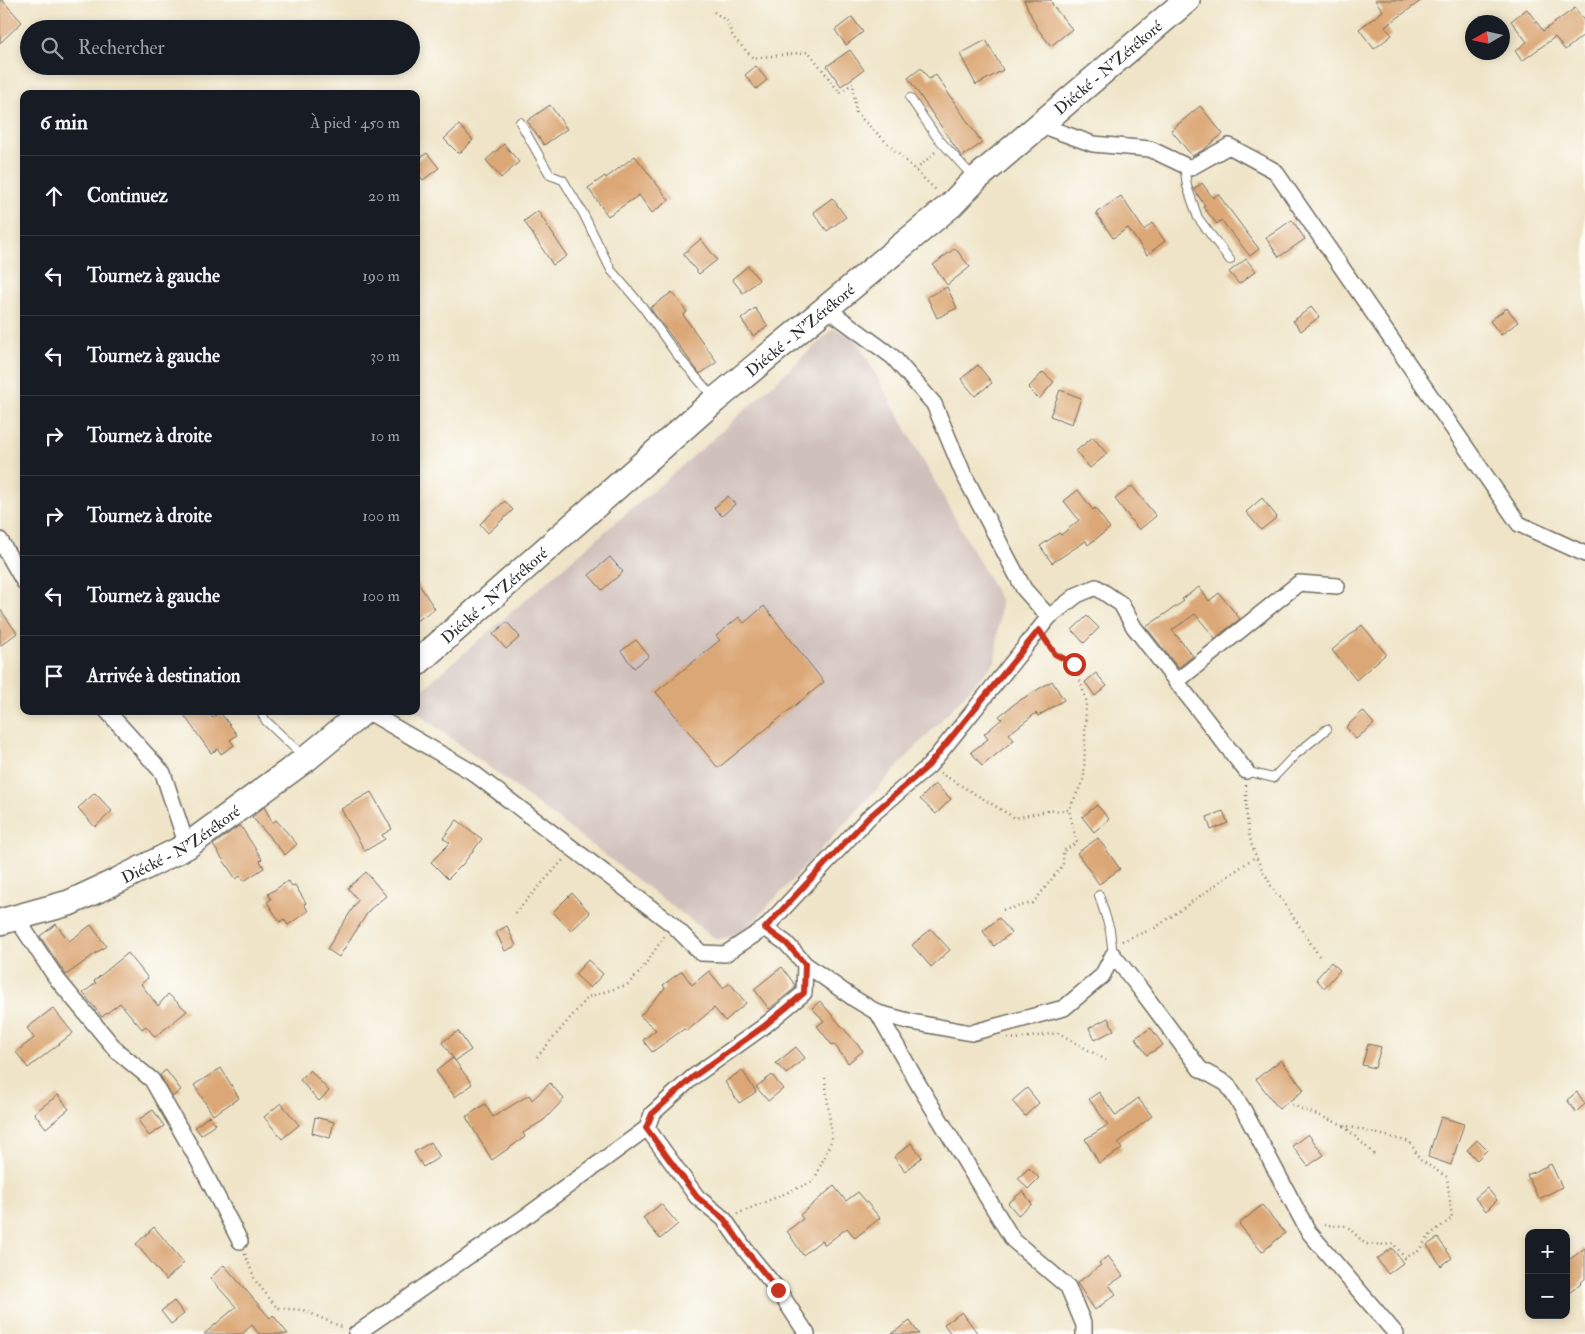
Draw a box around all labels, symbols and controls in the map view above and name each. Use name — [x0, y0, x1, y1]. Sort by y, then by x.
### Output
north arrow — [1465, 15, 1510, 60]
street label: Diécké - N'Zérékoré — [1050, 16, 1167, 119]
search box — [20, 20, 420, 75]
icon: search — [38, 34, 66, 62]
text: Rechercher — [78, 36, 165, 60]
text: 6 min — [40, 109, 88, 136]
text: À pied · 450 m — [310, 113, 400, 133]
icon: ahead — [40, 182, 68, 210]
text: Continuez — [87, 184, 168, 208]
text: 20 m — [368, 186, 400, 206]
icon: left — [40, 262, 68, 290]
text: Tournez à gauche — [87, 264, 220, 288]
text: 190 m — [362, 266, 400, 286]
street label: Diécké - N'Zérékoré — [742, 280, 859, 381]
icon: left — [40, 342, 68, 370]
text: Tournez à gauche — [87, 344, 220, 368]
text: 30 m — [370, 346, 400, 366]
icon: right — [40, 422, 68, 450]
text: Tournez à droite — [87, 424, 212, 448]
text: 10 m — [370, 426, 400, 446]
icon: right — [40, 502, 68, 530]
text: Tournez à droite — [87, 504, 212, 528]
text: 100 m — [362, 506, 400, 526]
street label: Diécké - N'Zérékoré — [437, 543, 552, 648]
icon: left — [40, 582, 68, 610]
text: Tournez à gauche — [87, 584, 220, 608]
text: 100 m — [362, 586, 400, 606]
route start — [1063, 653, 1086, 676]
icon: arrive — [40, 662, 68, 690]
text: Arrivée à destination — [87, 664, 241, 688]
street label: Diécké - N'Zérékoré — [118, 801, 245, 888]
map controls — [1525, 1229, 1570, 1319]
button: + — [1525, 1229, 1570, 1274]
button: − — [1525, 1274, 1570, 1319]
route end — [767, 1279, 790, 1302]

